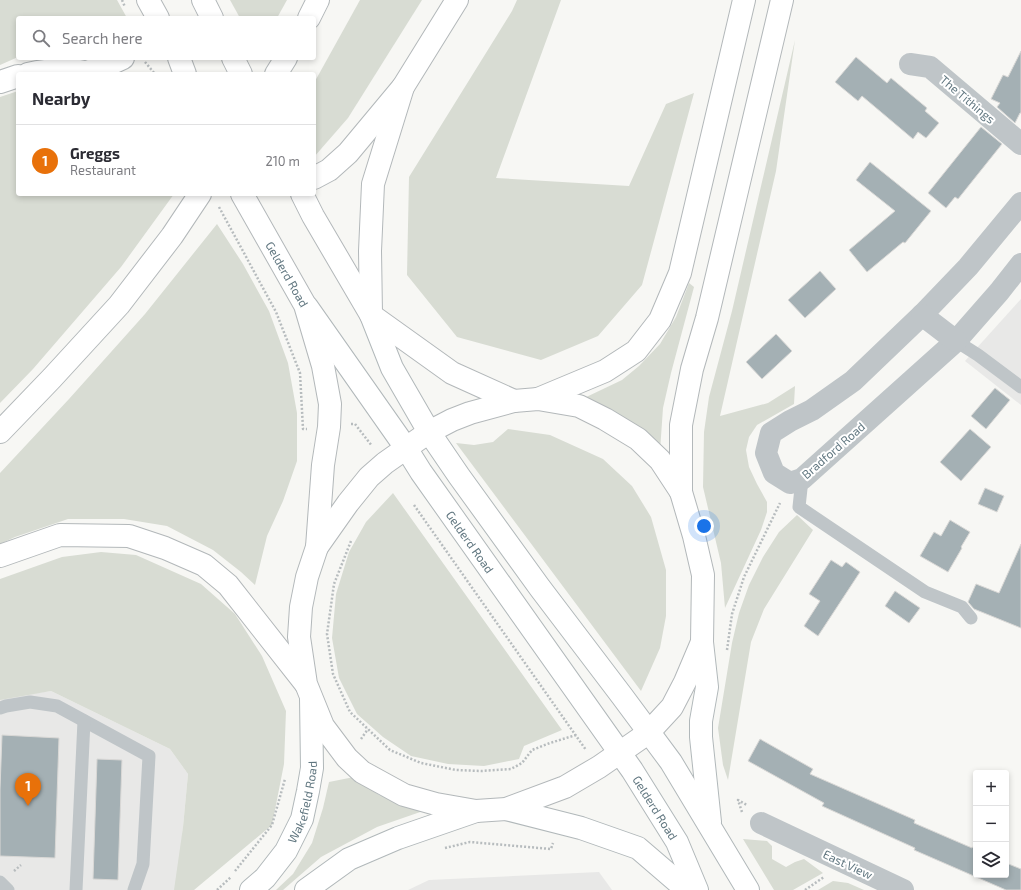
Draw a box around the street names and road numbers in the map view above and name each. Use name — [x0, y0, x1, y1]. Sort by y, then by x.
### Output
street label: The Tithings — [938, 72, 998, 126]
street label: Gelderd Road — [263, 239, 311, 309]
street label: Bradford Road — [799, 419, 867, 481]
street label: Gelderd Road — [444, 508, 497, 575]
street label: Wakefield Road — [284, 761, 319, 845]
street label: Gelderd Road — [630, 773, 681, 842]
street label: East View — [821, 846, 875, 882]

